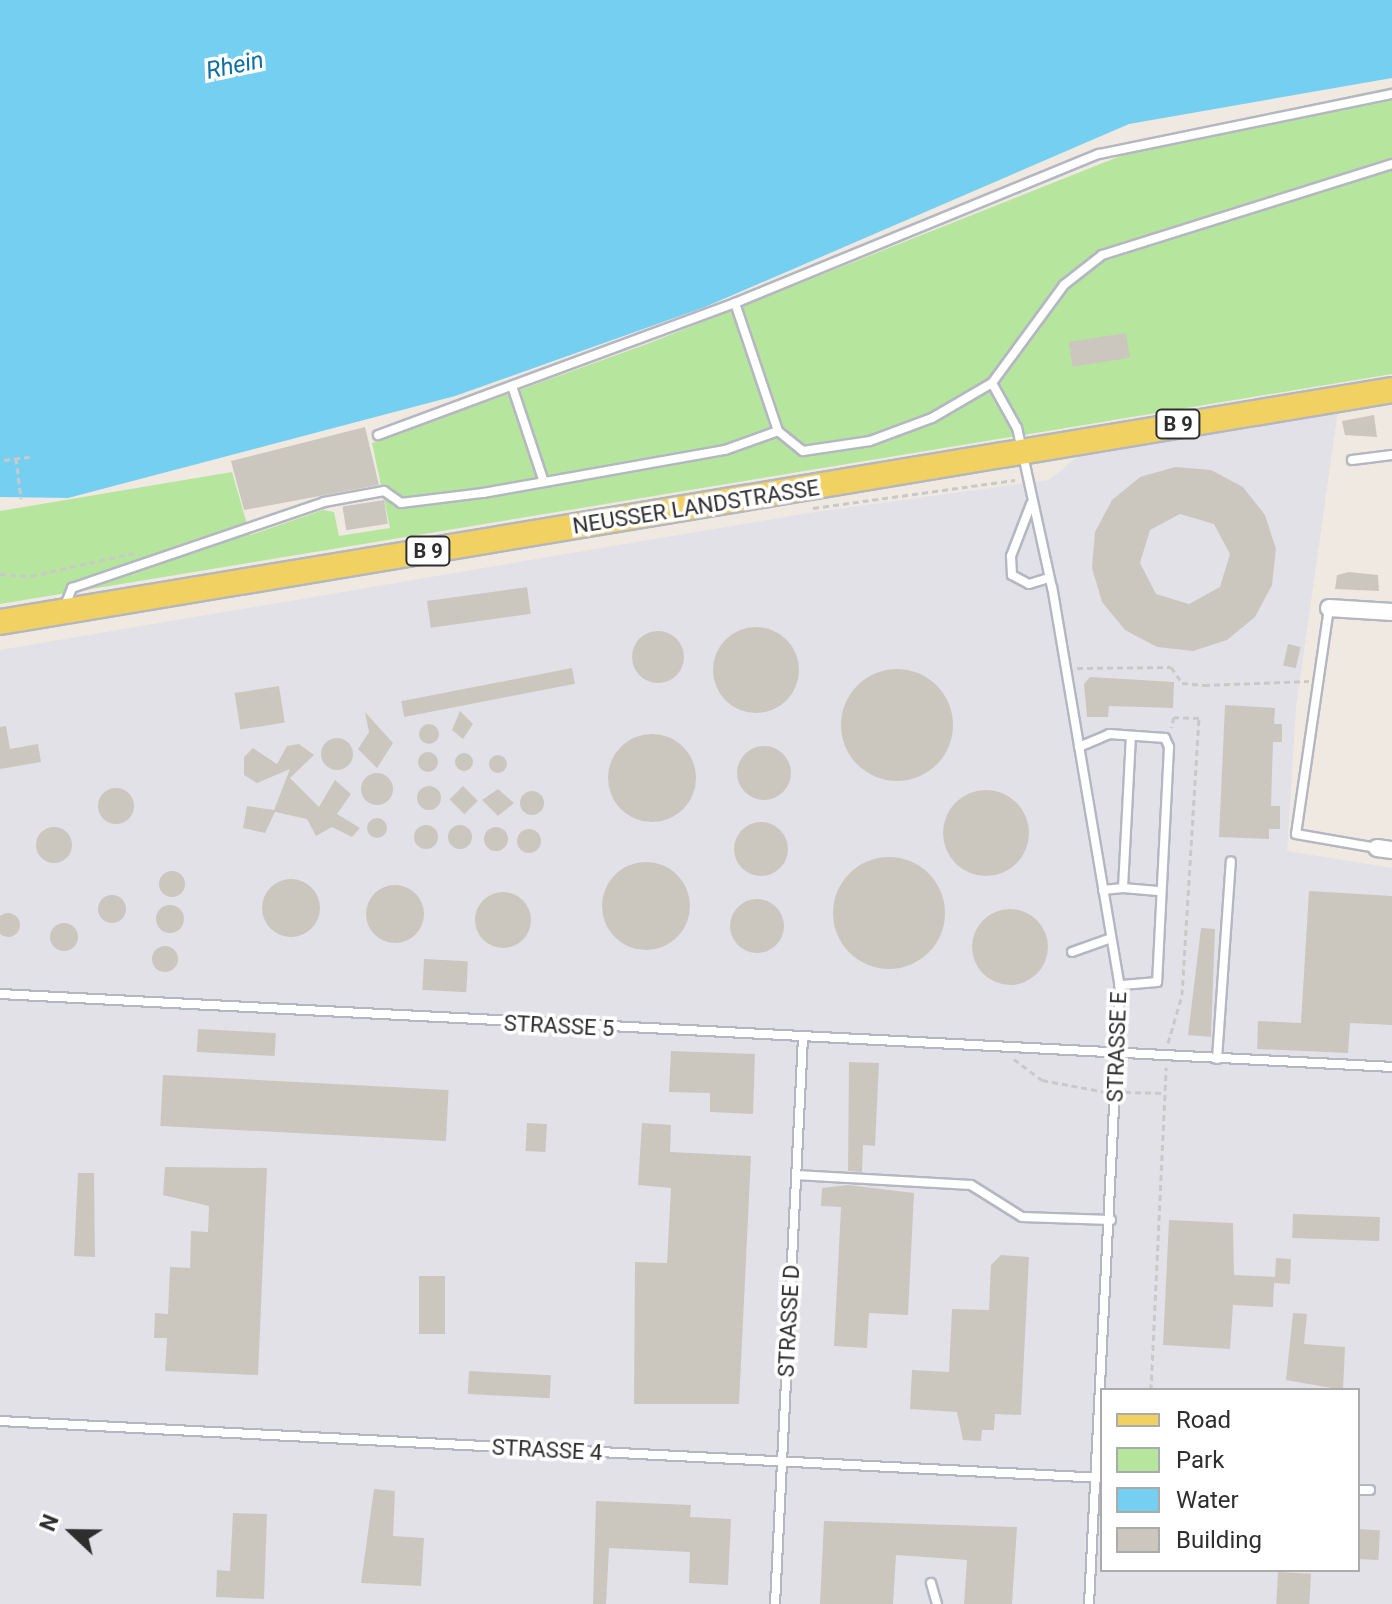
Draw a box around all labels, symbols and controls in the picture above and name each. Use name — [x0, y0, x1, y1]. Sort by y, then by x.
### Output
water label: Rhein — [204, 46, 266, 86]
road number: B 9 — [1154, 408, 1202, 440]
street label: NEUSSER LANDSTRASSE — [571, 474, 821, 540]
road number: B 9 — [404, 535, 452, 567]
street label: STRASSE E — [1102, 991, 1132, 1103]
street label: STRASSE 5 — [503, 1010, 615, 1042]
street label: STRASSE D — [773, 1264, 805, 1378]
legend — [1100, 1388, 1360, 1572]
text: Road — [1176, 1406, 1231, 1434]
street label: STRASSE 4 — [491, 1434, 603, 1466]
text: Park — [1176, 1446, 1224, 1474]
text: Water — [1176, 1486, 1239, 1514]
north arrow — [32, 1492, 112, 1572]
text: N — [35, 1511, 64, 1535]
text: Building — [1176, 1526, 1262, 1554]

